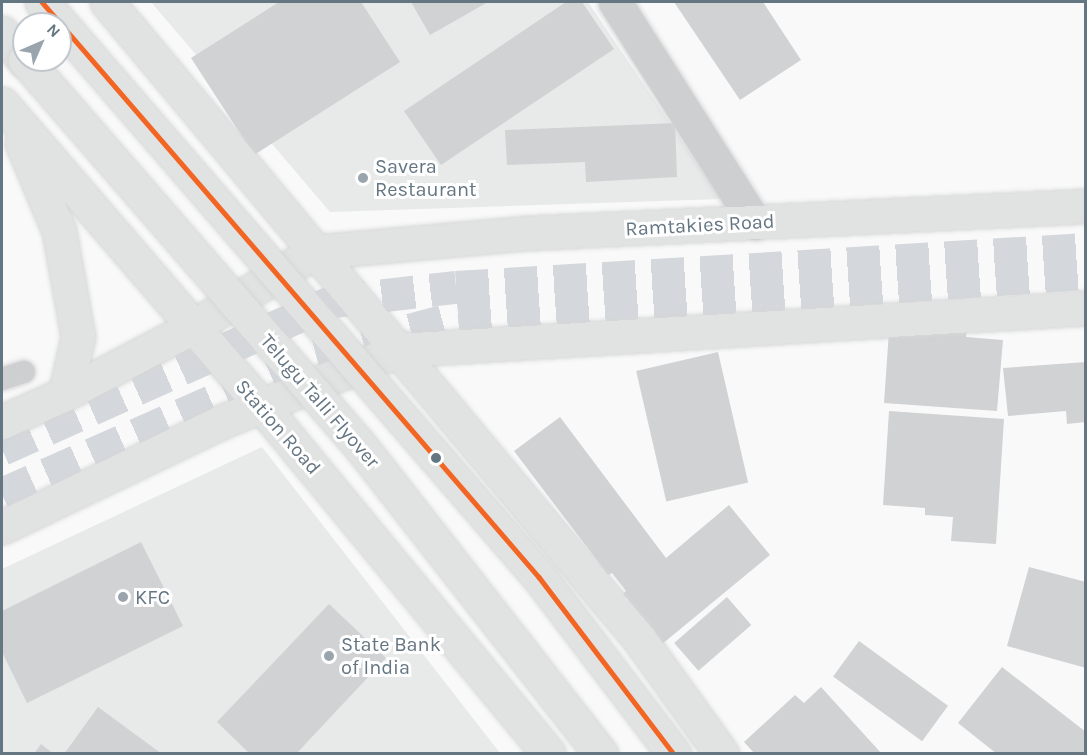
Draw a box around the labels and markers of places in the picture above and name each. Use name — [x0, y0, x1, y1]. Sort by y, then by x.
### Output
place label: Savera Restaurant — [375, 154, 476, 201]
marker: Savera Restaurant — [356, 171, 370, 185]
unlabelled marker — [430, 452, 442, 464]
place label: KFC — [135, 585, 170, 609]
marker: KFC — [116, 590, 130, 604]
place label: State Bank of India — [341, 632, 441, 679]
marker: State Bank of India — [322, 649, 336, 663]

